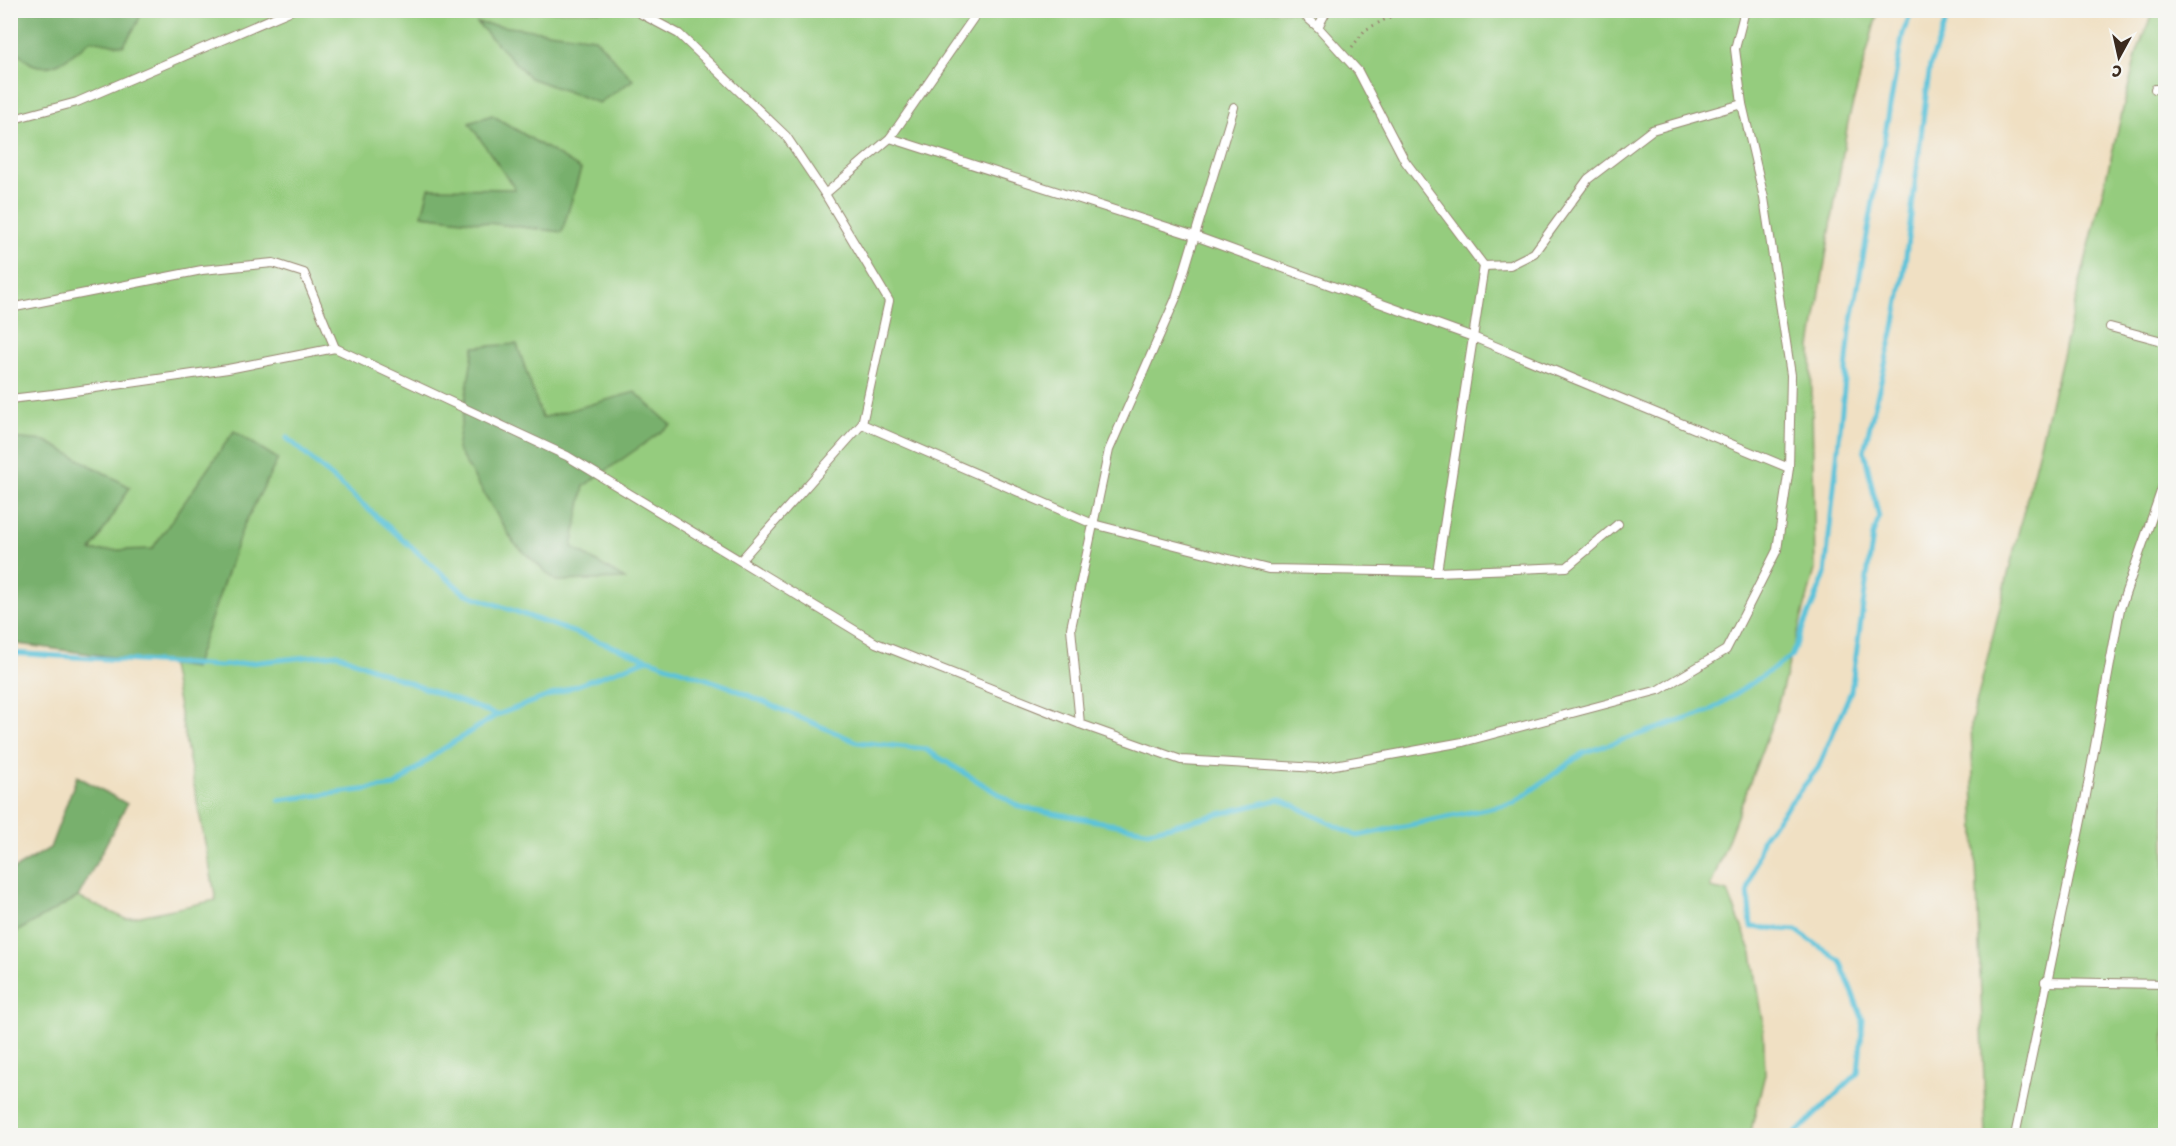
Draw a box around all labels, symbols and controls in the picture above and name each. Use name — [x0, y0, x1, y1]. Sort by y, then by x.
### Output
north arrow — [2089, 27, 2149, 87]
text: С — [2110, 60, 2123, 82]

